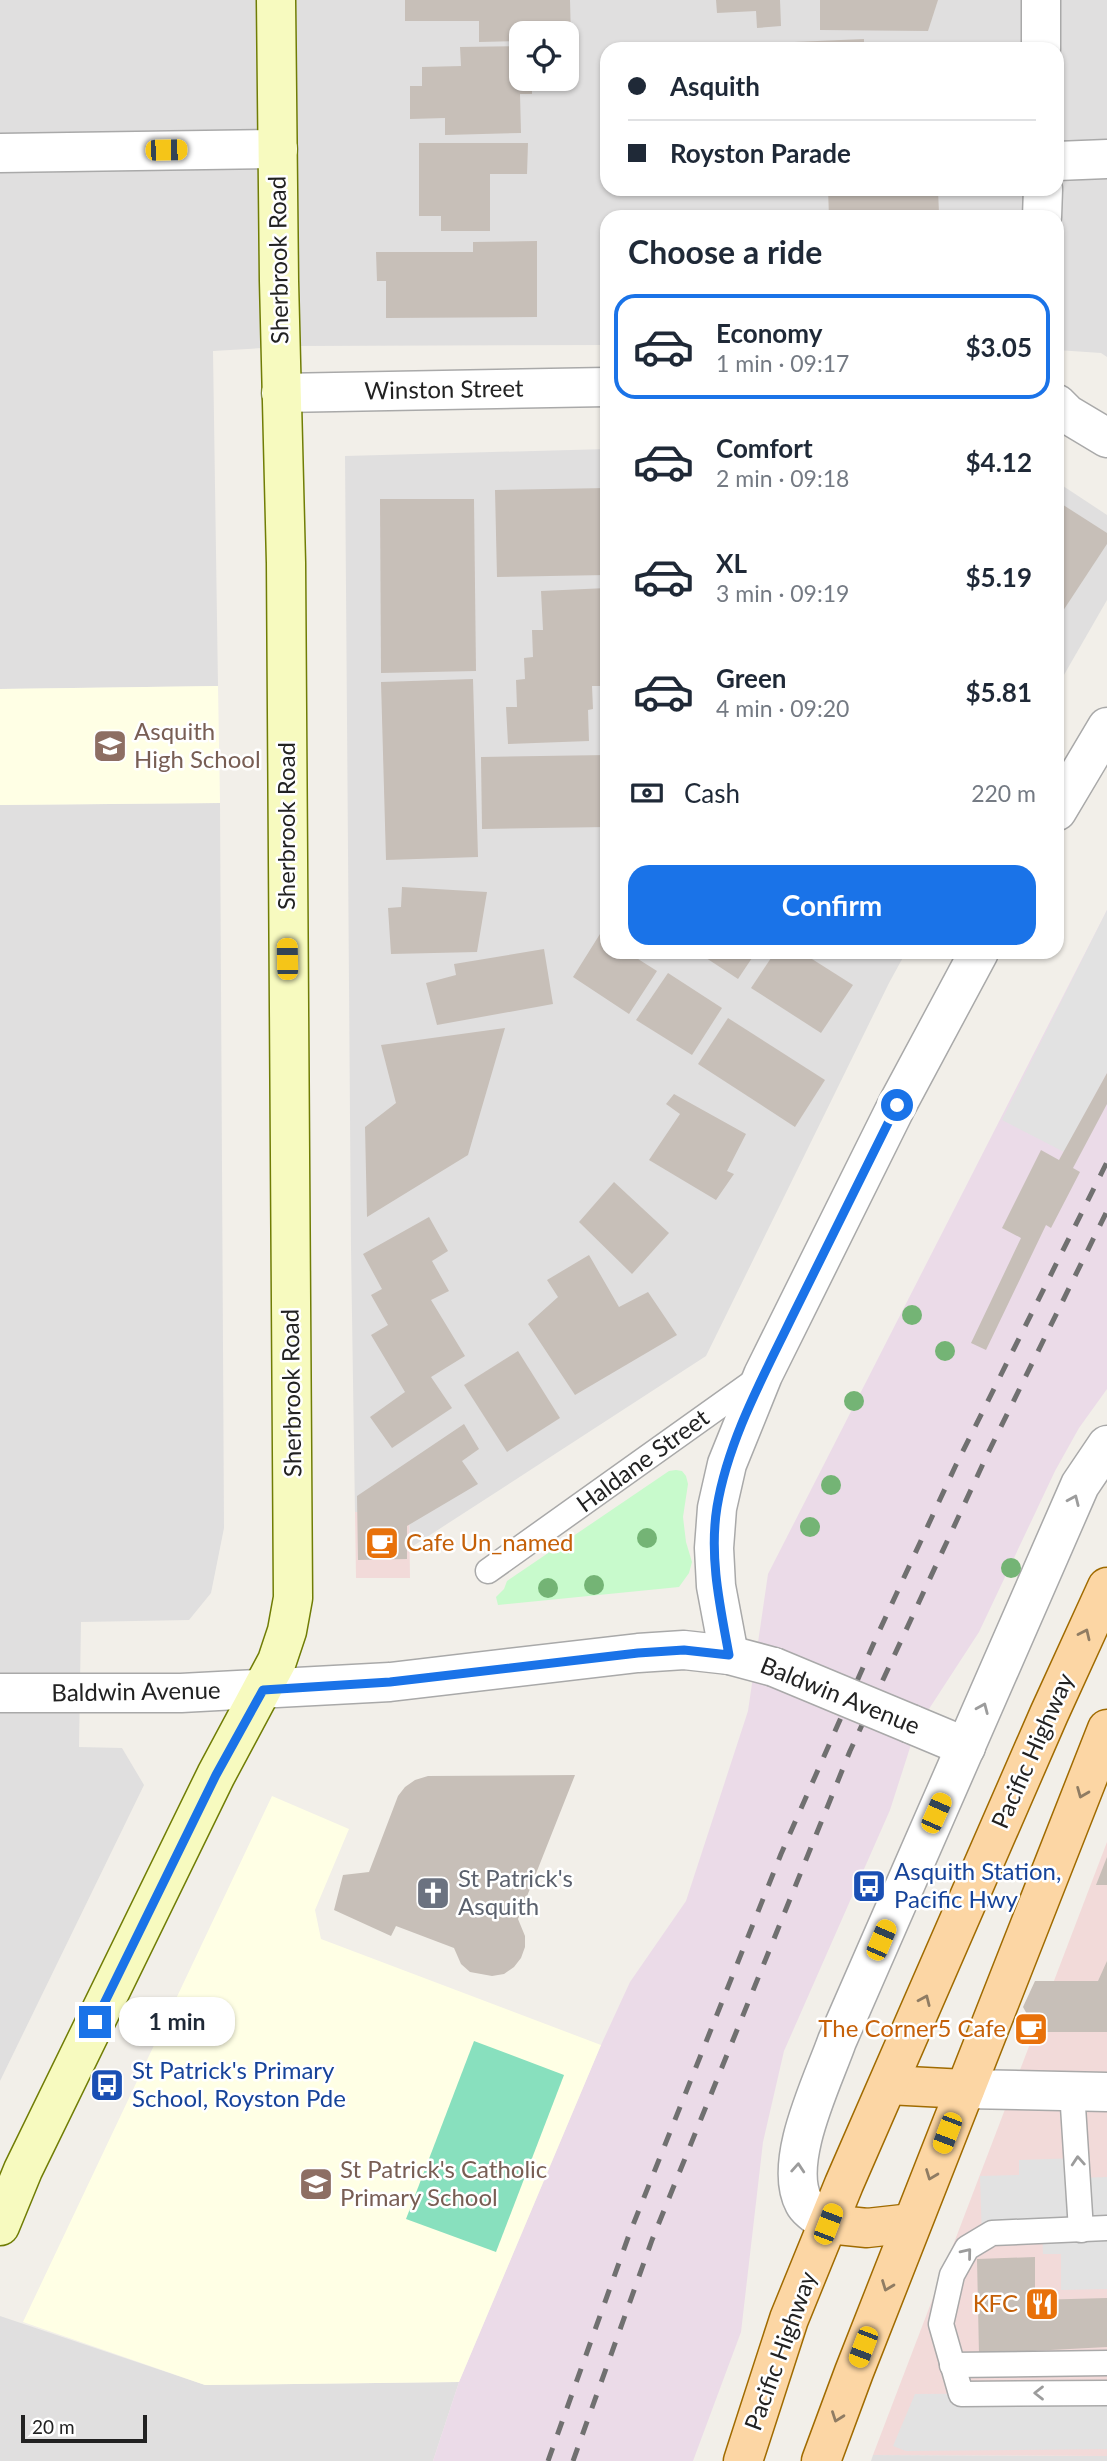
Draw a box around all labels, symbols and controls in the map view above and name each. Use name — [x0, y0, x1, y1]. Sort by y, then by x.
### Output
map controls — [509, 21, 579, 91]
button: locate — [509, 21, 579, 91]
text: Asquith — [670, 70, 760, 102]
text: Royston Parade — [670, 137, 851, 169]
car — [145, 139, 188, 161]
street label: Sherbrook Road — [262, 176, 293, 344]
text: Choose a ride — [628, 232, 822, 271]
icon: car — [632, 315, 695, 378]
text: Economy — [716, 317, 822, 349]
text: $3.05 — [966, 331, 1032, 363]
text: 1 min · 09:17 — [716, 349, 849, 377]
street label: Winston Street — [364, 373, 524, 404]
icon: car — [632, 430, 695, 493]
text: Comfort — [716, 432, 813, 464]
text: $4.12 — [966, 446, 1032, 478]
text: 2 min · 09:18 — [716, 464, 849, 492]
icon: car — [632, 545, 695, 608]
text: XL — [716, 547, 747, 579]
text: $5.19 — [966, 561, 1032, 593]
text: 3 min · 09:19 — [716, 579, 849, 607]
icon: car — [632, 660, 695, 723]
text: Green — [716, 662, 786, 694]
text: $5.81 — [966, 676, 1032, 708]
text: 4 min · 09:20 — [716, 694, 849, 722]
place label: Asquith High School — [134, 716, 261, 773]
school or university icon: Asquith High School — [91, 727, 129, 765]
street label: Sherbrook Road — [271, 742, 300, 910]
icon: cash — [628, 774, 666, 812]
text: Cash — [684, 777, 740, 809]
text: 220 m — [971, 779, 1036, 807]
button: Confirm — [628, 865, 1036, 945]
car — [277, 938, 298, 980]
route start — [881, 1089, 913, 1121]
street label: Sherbrook Road — [275, 1309, 306, 1477]
street label: Haldane Street — [570, 1402, 714, 1517]
one-way arrow — [1066, 1494, 1080, 1507]
cafe icon: Cafe Un_named — [363, 1524, 401, 1562]
place label: Cafe Un_named — [406, 1527, 574, 1556]
one-way arrow — [1077, 1629, 1091, 1641]
street label: Baldwin Avenue — [757, 1649, 924, 1740]
street label: Pacific Highway — [984, 1668, 1079, 1833]
street label: Baldwin Avenue — [51, 1675, 221, 1706]
one-way arrow — [975, 1703, 989, 1715]
one-way arrow — [1076, 1786, 1090, 1798]
car — [918, 1790, 955, 1836]
place label: Asquith Station, Pacific Hwy — [894, 1856, 1061, 1913]
place label: St Patrick's Asquith — [458, 1863, 573, 1920]
bus stop icon: Asquith Station, Pacific Hwy — [850, 1867, 888, 1905]
church icon: St Patrick's Asquith — [414, 1874, 452, 1912]
car — [864, 1917, 899, 1963]
one-way arrow — [917, 1995, 931, 2007]
callout: 1 min — [119, 1997, 235, 2046]
route end — [79, 2006, 111, 2038]
text: 1 min — [148, 2007, 206, 2035]
cafe icon: The Corner5 Cafe — [1012, 2010, 1050, 2048]
place label: The Corner5 Cafe — [818, 2013, 1006, 2042]
place label: St Patrick's Primary School, Royston Pde — [132, 2055, 346, 2112]
bus stop icon: St Patrick's Primary School, Royston Pde — [88, 2066, 126, 2104]
car — [930, 2110, 965, 2156]
place label: St Patrick's Catholic Primary School — [340, 2154, 547, 2211]
one-way arrow — [1071, 2156, 1086, 2167]
one-way arrow — [791, 2162, 806, 2173]
school or university icon: St Patrick's Catholic Primary School — [297, 2165, 335, 2203]
one-way arrow — [925, 2169, 939, 2181]
car — [811, 2201, 846, 2247]
one-way arrow — [958, 2248, 971, 2261]
street label: Pacific Highway — [737, 2266, 822, 2434]
one-way arrow — [882, 2280, 896, 2292]
restaurant icon: KFC — [1023, 2285, 1061, 2323]
place label: KFC — [973, 2288, 1018, 2317]
car — [846, 2324, 881, 2370]
one-way arrow — [1033, 2385, 1044, 2401]
one-way arrow — [832, 2410, 846, 2422]
scale bar — [21, 2412, 147, 2444]
text: 20 m — [32, 2415, 75, 2438]

